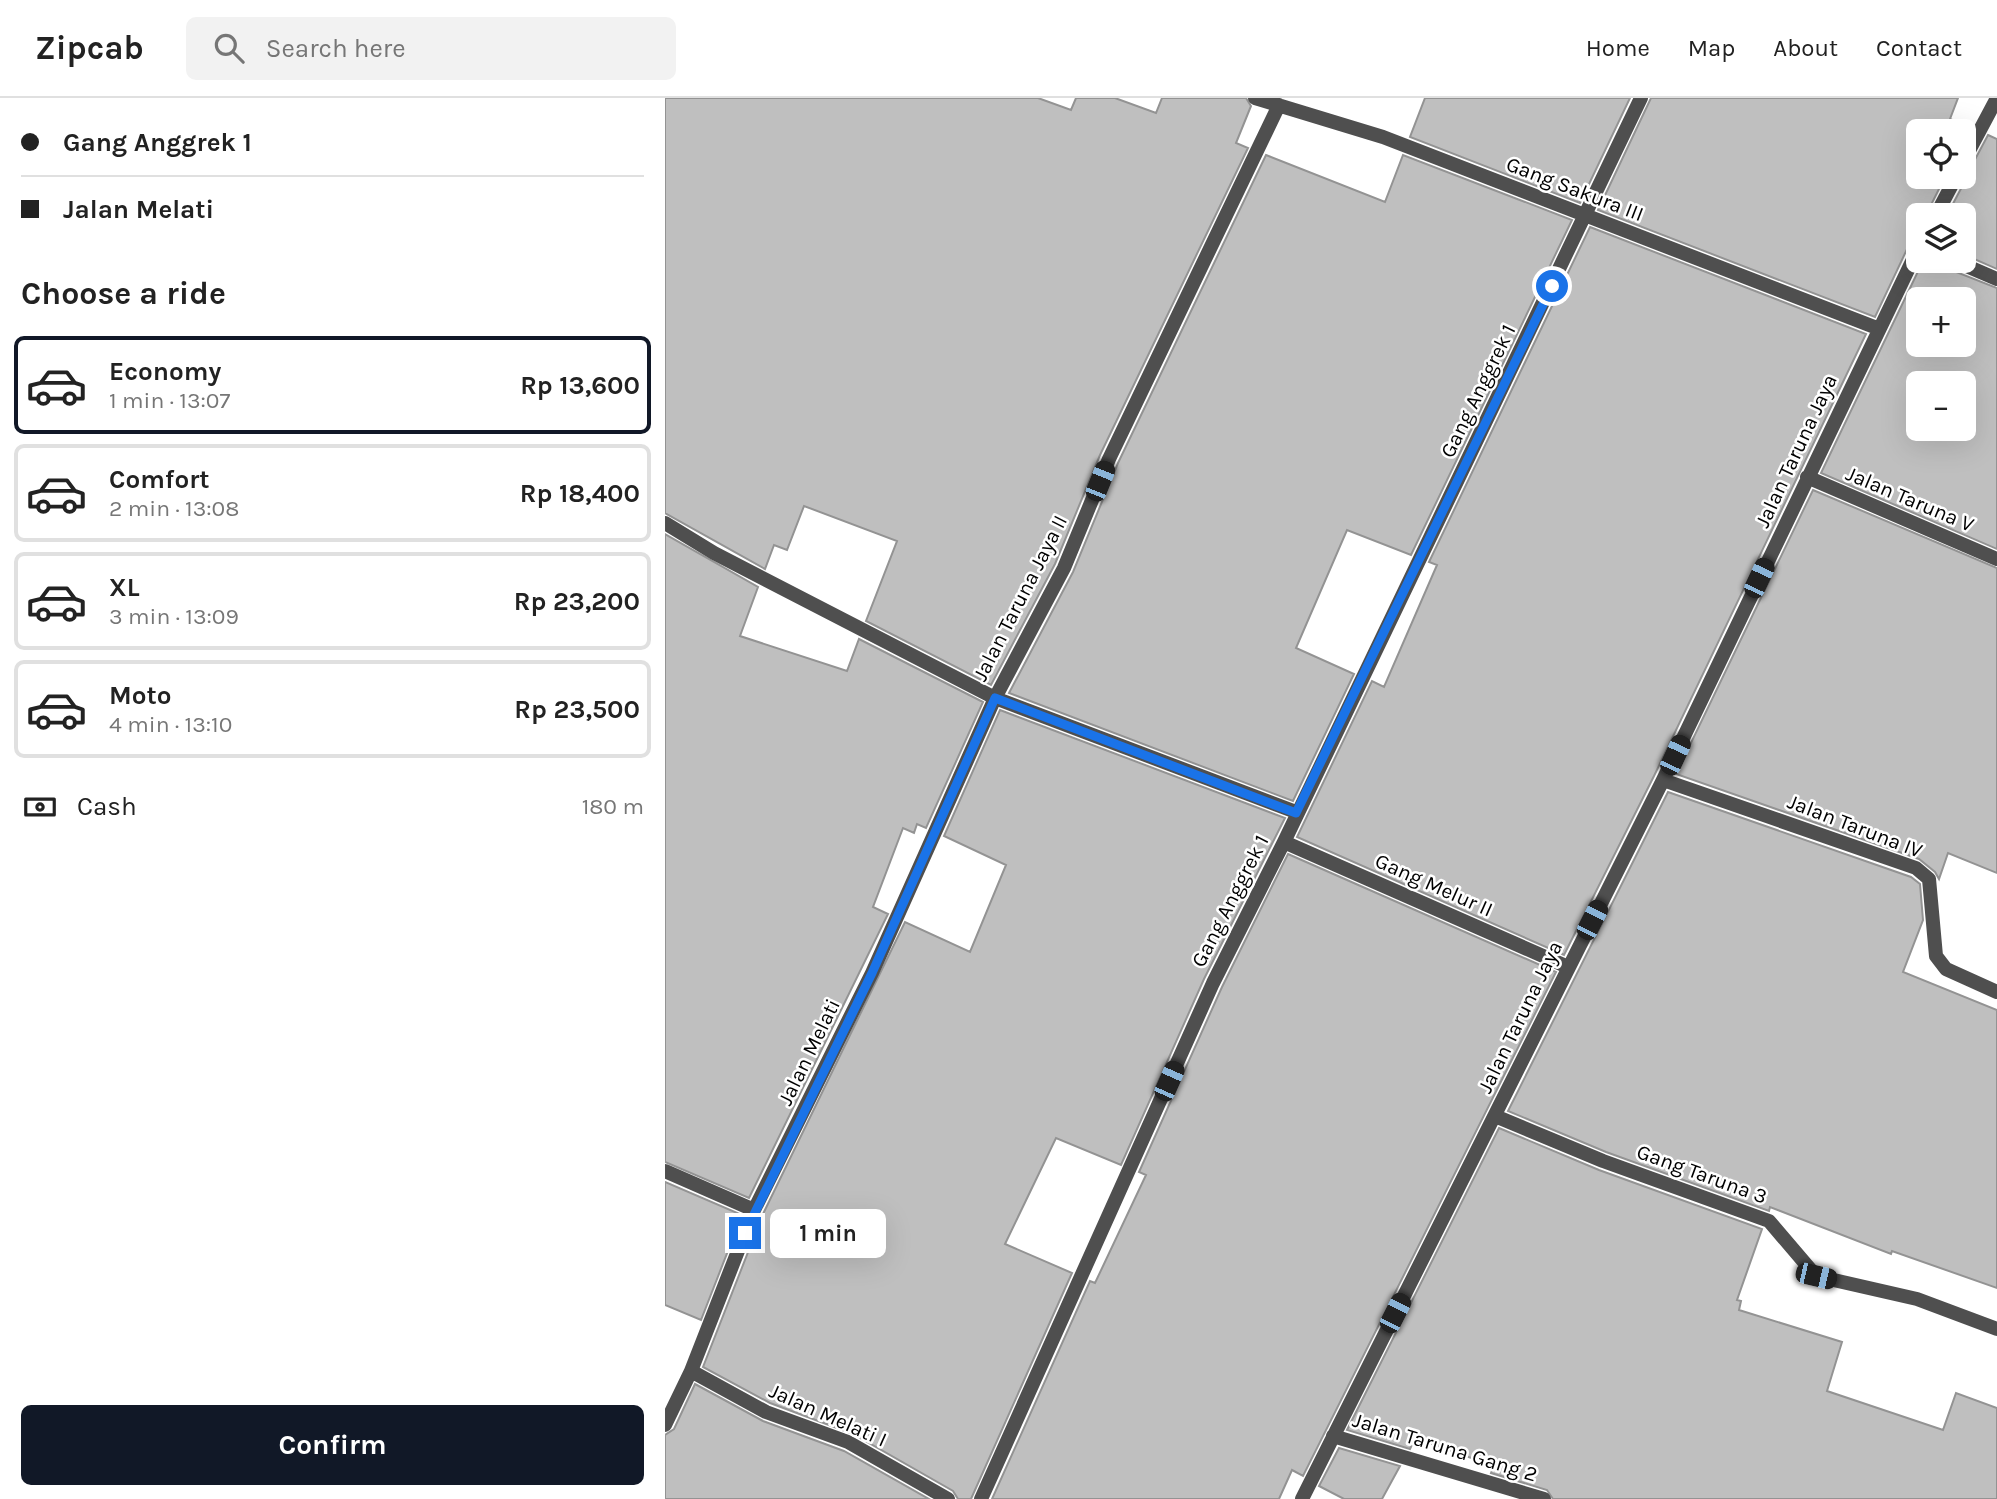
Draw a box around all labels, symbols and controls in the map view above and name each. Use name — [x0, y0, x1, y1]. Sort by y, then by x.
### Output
search box — [186, 17, 676, 80]
text: Zipcab — [35, 29, 144, 67]
icon: search — [210, 29, 248, 67]
text: Search here — [266, 33, 406, 64]
text: Home — [1586, 34, 1650, 62]
text: Map — [1688, 34, 1735, 62]
text: About — [1773, 34, 1838, 62]
text: Contact — [1876, 34, 1962, 62]
map controls — [1906, 119, 1976, 441]
button: locate — [1906, 119, 1976, 189]
text: Gang Anggrek 1 — [63, 127, 252, 158]
street label: Gang Sakura III — [1503, 152, 1647, 226]
text: Jalan Melati — [63, 194, 214, 225]
button: layers — [1906, 203, 1976, 273]
route start — [1536, 270, 1568, 302]
text: Choose a ride — [21, 275, 226, 312]
button: + — [1906, 287, 1976, 357]
street label: Gang Anggrek 1 — [1435, 320, 1521, 462]
icon: car — [25, 354, 88, 417]
text: Economy — [109, 356, 221, 387]
text: Rp 13,600 — [520, 370, 640, 401]
street label: Jalan Taruna Jaya — [1750, 371, 1842, 531]
button: − — [1906, 371, 1976, 441]
text: 1 min · 13:07 — [109, 387, 230, 414]
car — [1083, 458, 1118, 504]
street label: Jalan Taruna V — [1842, 461, 1978, 537]
icon: car — [25, 462, 88, 525]
text: Comfort — [109, 464, 210, 495]
text: Rp 18,400 — [520, 478, 640, 509]
text: 2 min · 13:08 — [109, 495, 239, 522]
street label: Jalan Taruna Jaya II — [968, 511, 1072, 685]
car — [1741, 555, 1778, 601]
icon: car — [25, 570, 88, 633]
text: XL — [109, 572, 140, 603]
text: Rp 23,200 — [514, 586, 640, 617]
text: 3 min · 13:09 — [109, 603, 239, 630]
icon: car — [25, 678, 88, 741]
text: Moto — [109, 680, 171, 711]
text: Rp 23,500 — [514, 694, 640, 725]
text: 4 min · 13:10 — [109, 711, 232, 738]
car — [1657, 732, 1694, 778]
icon: cash — [21, 788, 59, 826]
street label: Jalan Taruna IV — [1784, 789, 1926, 863]
text: Cash — [77, 791, 137, 822]
text: 180 m — [582, 793, 644, 820]
street label: Gang Anggrek 1 — [1186, 831, 1274, 971]
street label: Gang Melur II — [1372, 848, 1496, 922]
car — [1574, 897, 1611, 943]
street label: Jalan Taruna Jaya — [1473, 937, 1567, 1097]
street label: Jalan Melati — [773, 995, 845, 1109]
car — [1151, 1058, 1188, 1104]
street label: Gang Taruna 3 — [1634, 1139, 1770, 1209]
callout: 1 min — [769, 1208, 885, 1258]
route end — [729, 1217, 761, 1249]
text: 1 min — [799, 1220, 857, 1247]
car — [1794, 1261, 1839, 1291]
car — [1377, 1290, 1414, 1336]
street label: Jalan Melati I — [765, 1378, 891, 1452]
button: Confirm — [21, 1405, 644, 1485]
street label: Jalan Taruna Gang 2 — [1350, 1408, 1540, 1486]

